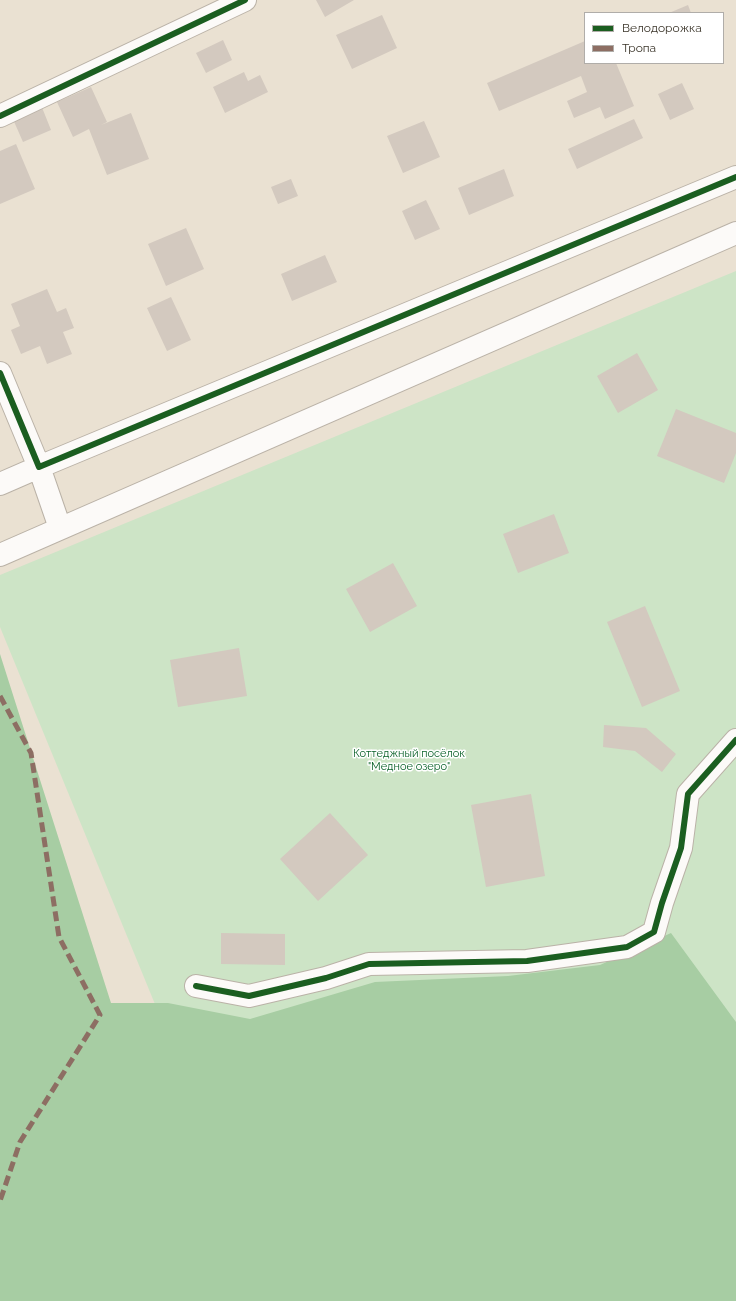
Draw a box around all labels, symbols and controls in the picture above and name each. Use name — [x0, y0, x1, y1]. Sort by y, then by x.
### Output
legend — [584, 12, 724, 64]
text: Велодорожка — [622, 21, 702, 35]
text: Тропа — [622, 41, 656, 55]
park label: Коттеджный посёлок "Медное озеро" — [353, 747, 465, 773]

